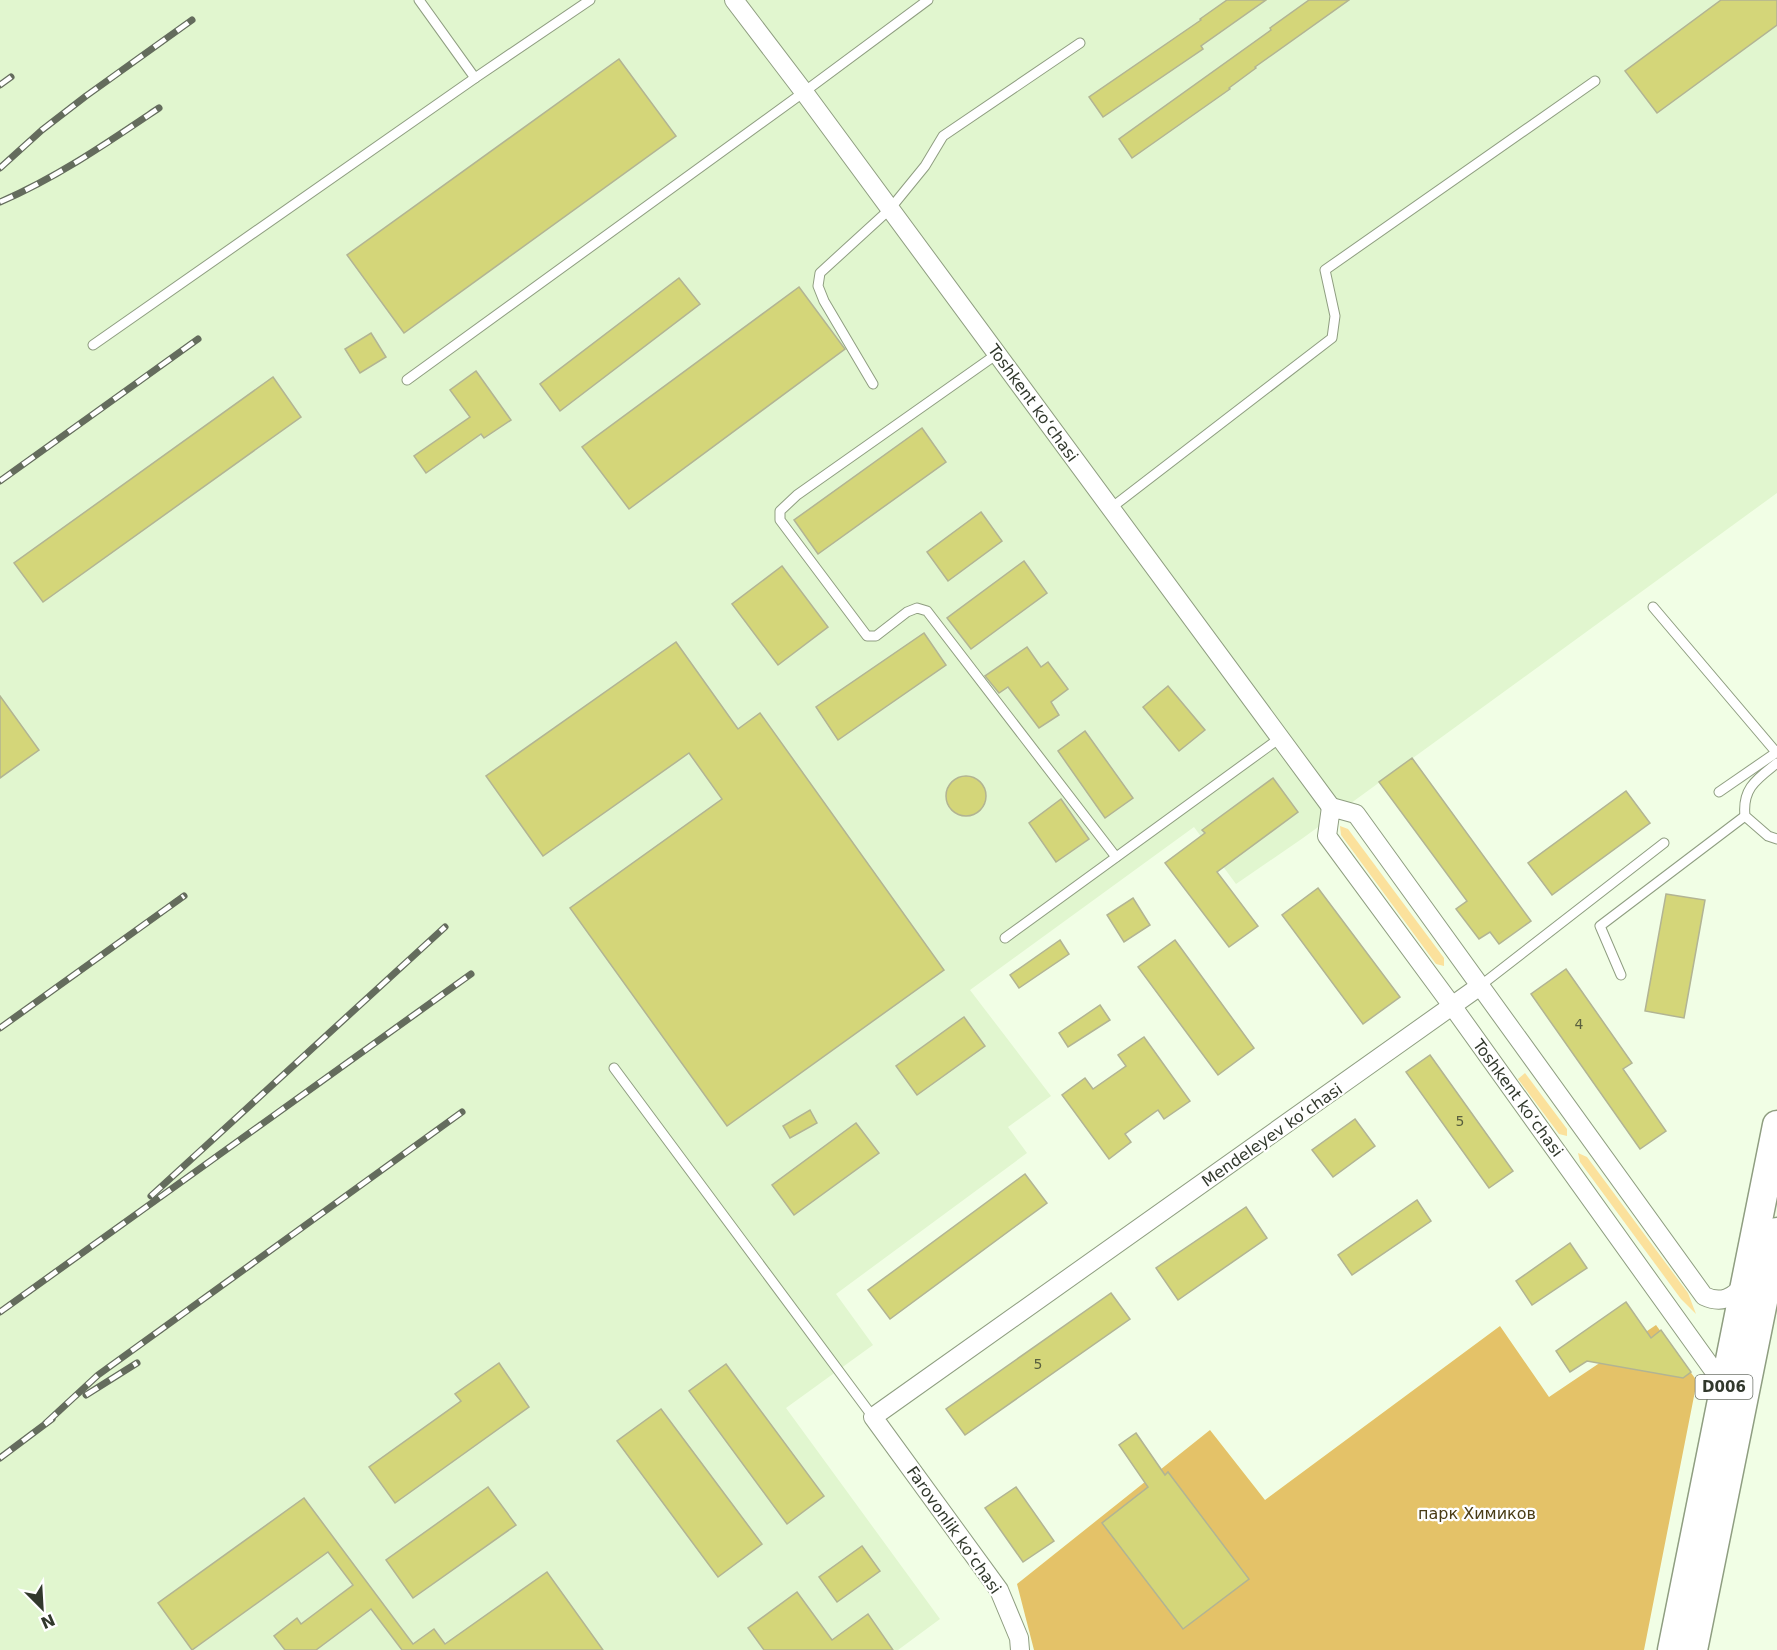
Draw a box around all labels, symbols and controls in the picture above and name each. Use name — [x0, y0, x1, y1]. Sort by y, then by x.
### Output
street label: Toshkent ko‘chasi — [983, 340, 1082, 465]
house number: 4 — [1575, 1016, 1584, 1032]
street label: Toshkent ko‘chasi — [1468, 1035, 1567, 1160]
street label: Mendeleyev ko‘chasi — [1198, 1079, 1346, 1191]
house number: 5 — [1456, 1113, 1464, 1129]
house number: 5 — [1034, 1356, 1042, 1372]
road number: D006 — [1696, 1375, 1752, 1399]
street label: Farovonlik ko‘chasi — [903, 1463, 1005, 1597]
park label: парк Химиков — [1418, 1504, 1536, 1523]
north arrow — [12, 1578, 72, 1638]
text: N — [38, 1610, 58, 1633]

